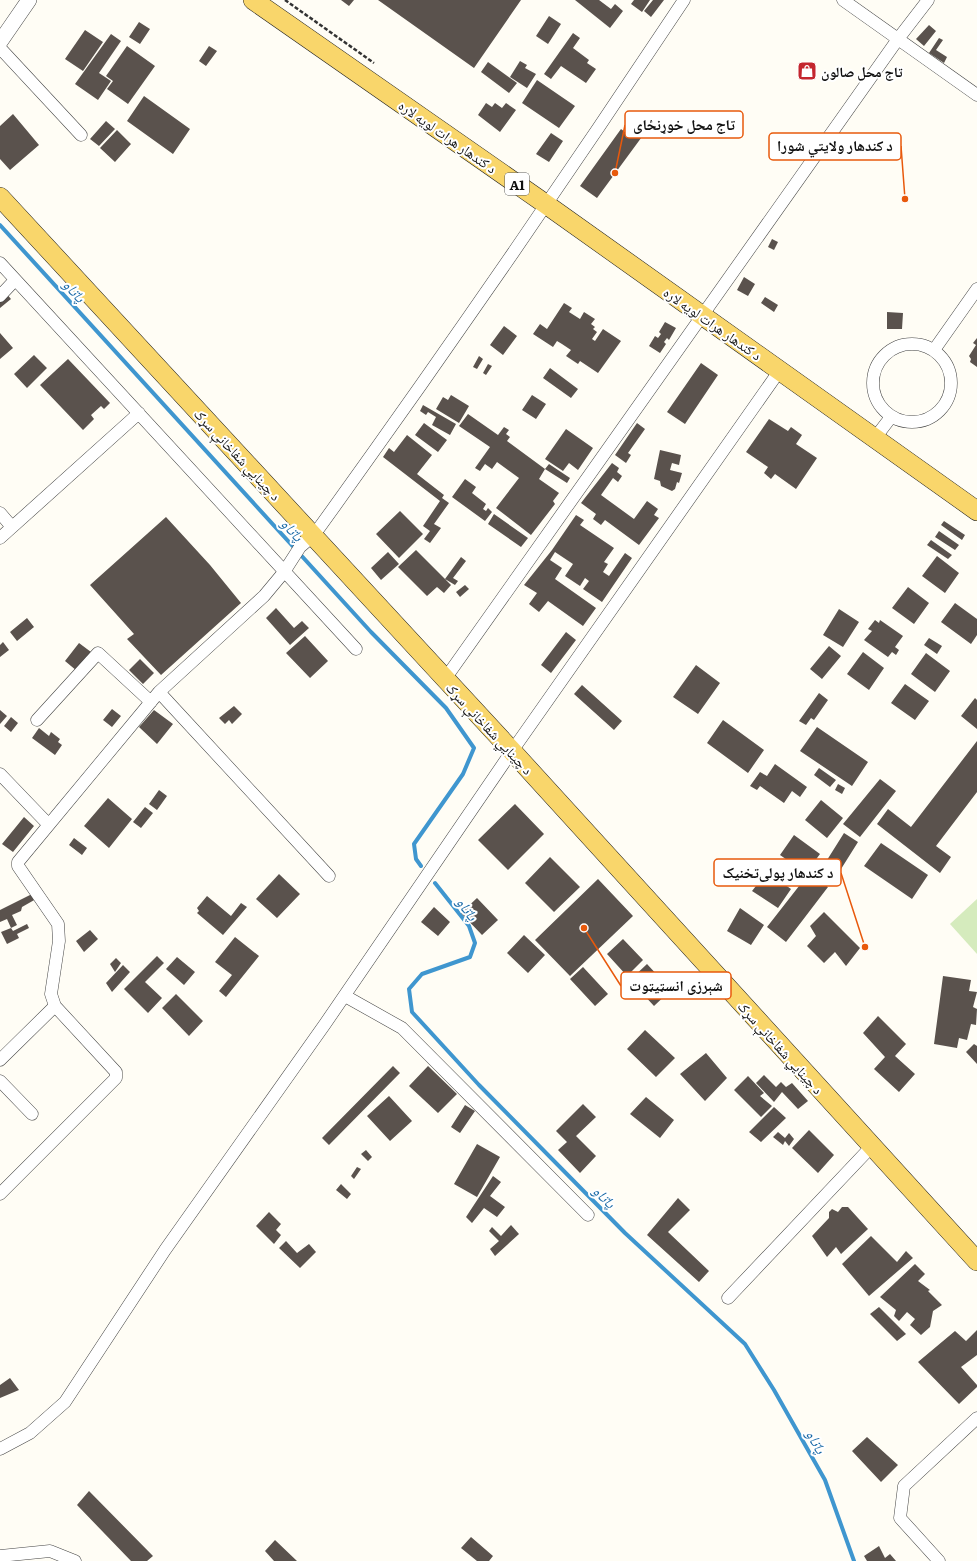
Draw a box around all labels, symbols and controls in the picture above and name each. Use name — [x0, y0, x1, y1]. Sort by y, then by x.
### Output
shop icon: تاج محل صالون — [796, 60, 818, 82]
place label: تاج محل صالون — [821, 61, 903, 81]
street label: د کندهار هرات لویه لاره — [395, 95, 501, 177]
callout: تاج محل خوړنځای — [625, 111, 743, 138]
text: تاج محل خوړنځای — [633, 112, 735, 135]
callout: د کندهار ولايتي شورا — [769, 133, 901, 160]
text: د کندهار ولايتي شورا — [777, 133, 893, 158]
road number: A1 — [505, 173, 529, 195]
water label: پاتاو — [57, 272, 92, 308]
street label: د کندهار هرات لویه لاره — [660, 282, 766, 364]
street label: د چينايي شفاخانې سړک — [188, 404, 286, 507]
water label: پاتاو — [275, 511, 310, 547]
street label: د چينايي شفاخانې سړک — [440, 678, 538, 781]
callout: د کندهار پولی‌تخنیک — [714, 859, 841, 886]
text: د کندهار پولی‌تخنیک — [723, 860, 833, 883]
water label: پاتاو — [451, 890, 485, 926]
callout: شېرزی انسټيټوت — [621, 972, 731, 999]
text: شېرزی انسټيټوت — [629, 973, 723, 996]
street label: د چينايي شفاخانې سړک — [731, 996, 828, 1100]
water label: پاتاو — [587, 1178, 623, 1214]
water label: پاتاو — [800, 1424, 834, 1458]

